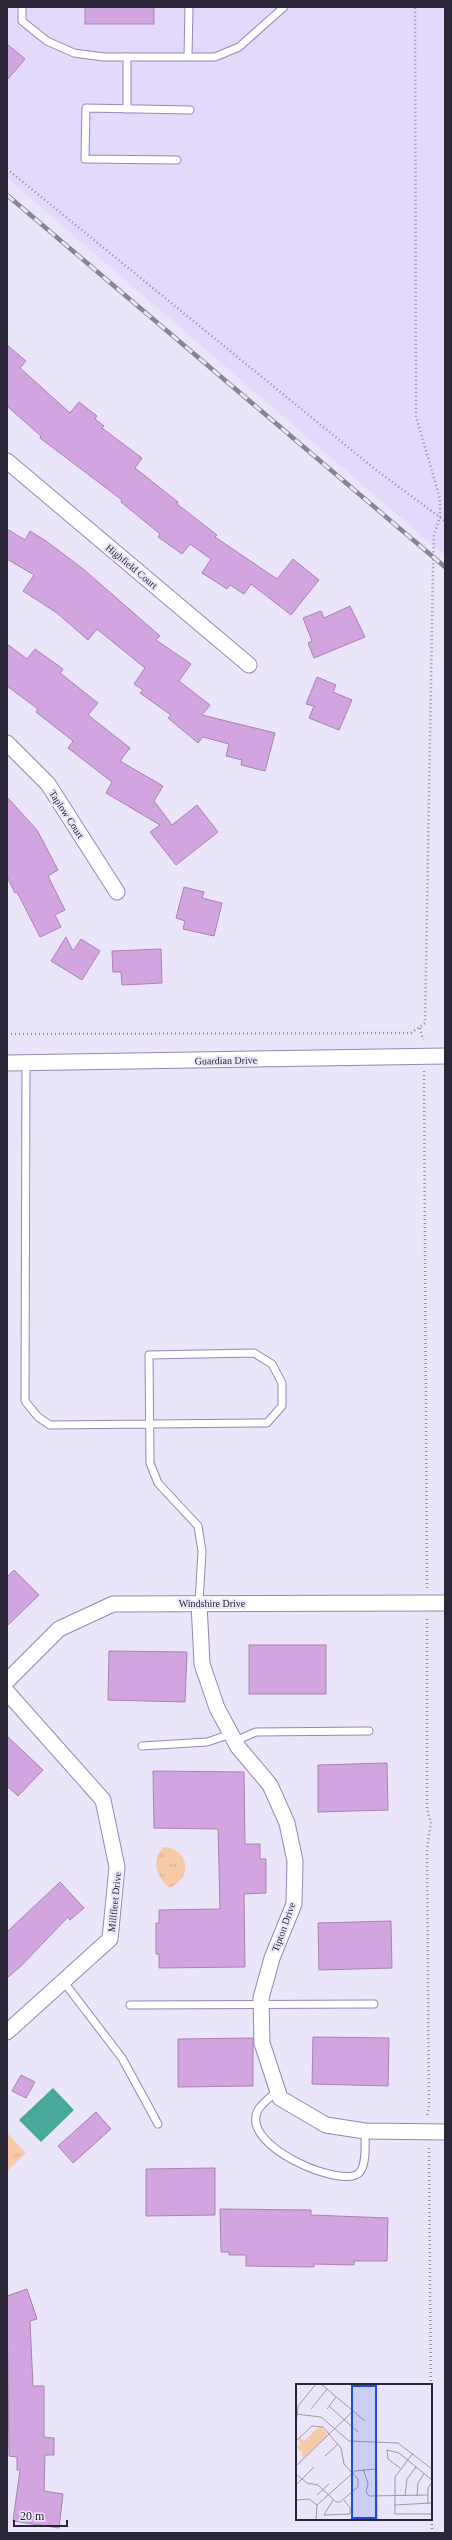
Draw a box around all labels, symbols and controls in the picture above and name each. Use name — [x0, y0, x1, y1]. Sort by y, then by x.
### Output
street label: Highfield Court — [104, 542, 160, 591]
street label: Taplow Court — [47, 788, 86, 841]
street label: Guardian Drive — [195, 1054, 258, 1067]
street label: Windshire Drive — [179, 1598, 246, 1609]
street label: Millfleet Drive — [106, 1871, 123, 1933]
street label: Tipton Drive — [269, 1901, 298, 1953]
inset map — [296, 2384, 432, 2520]
scale bar — [14, 2502, 67, 2528]
text: 20 m — [20, 2509, 45, 2523]

